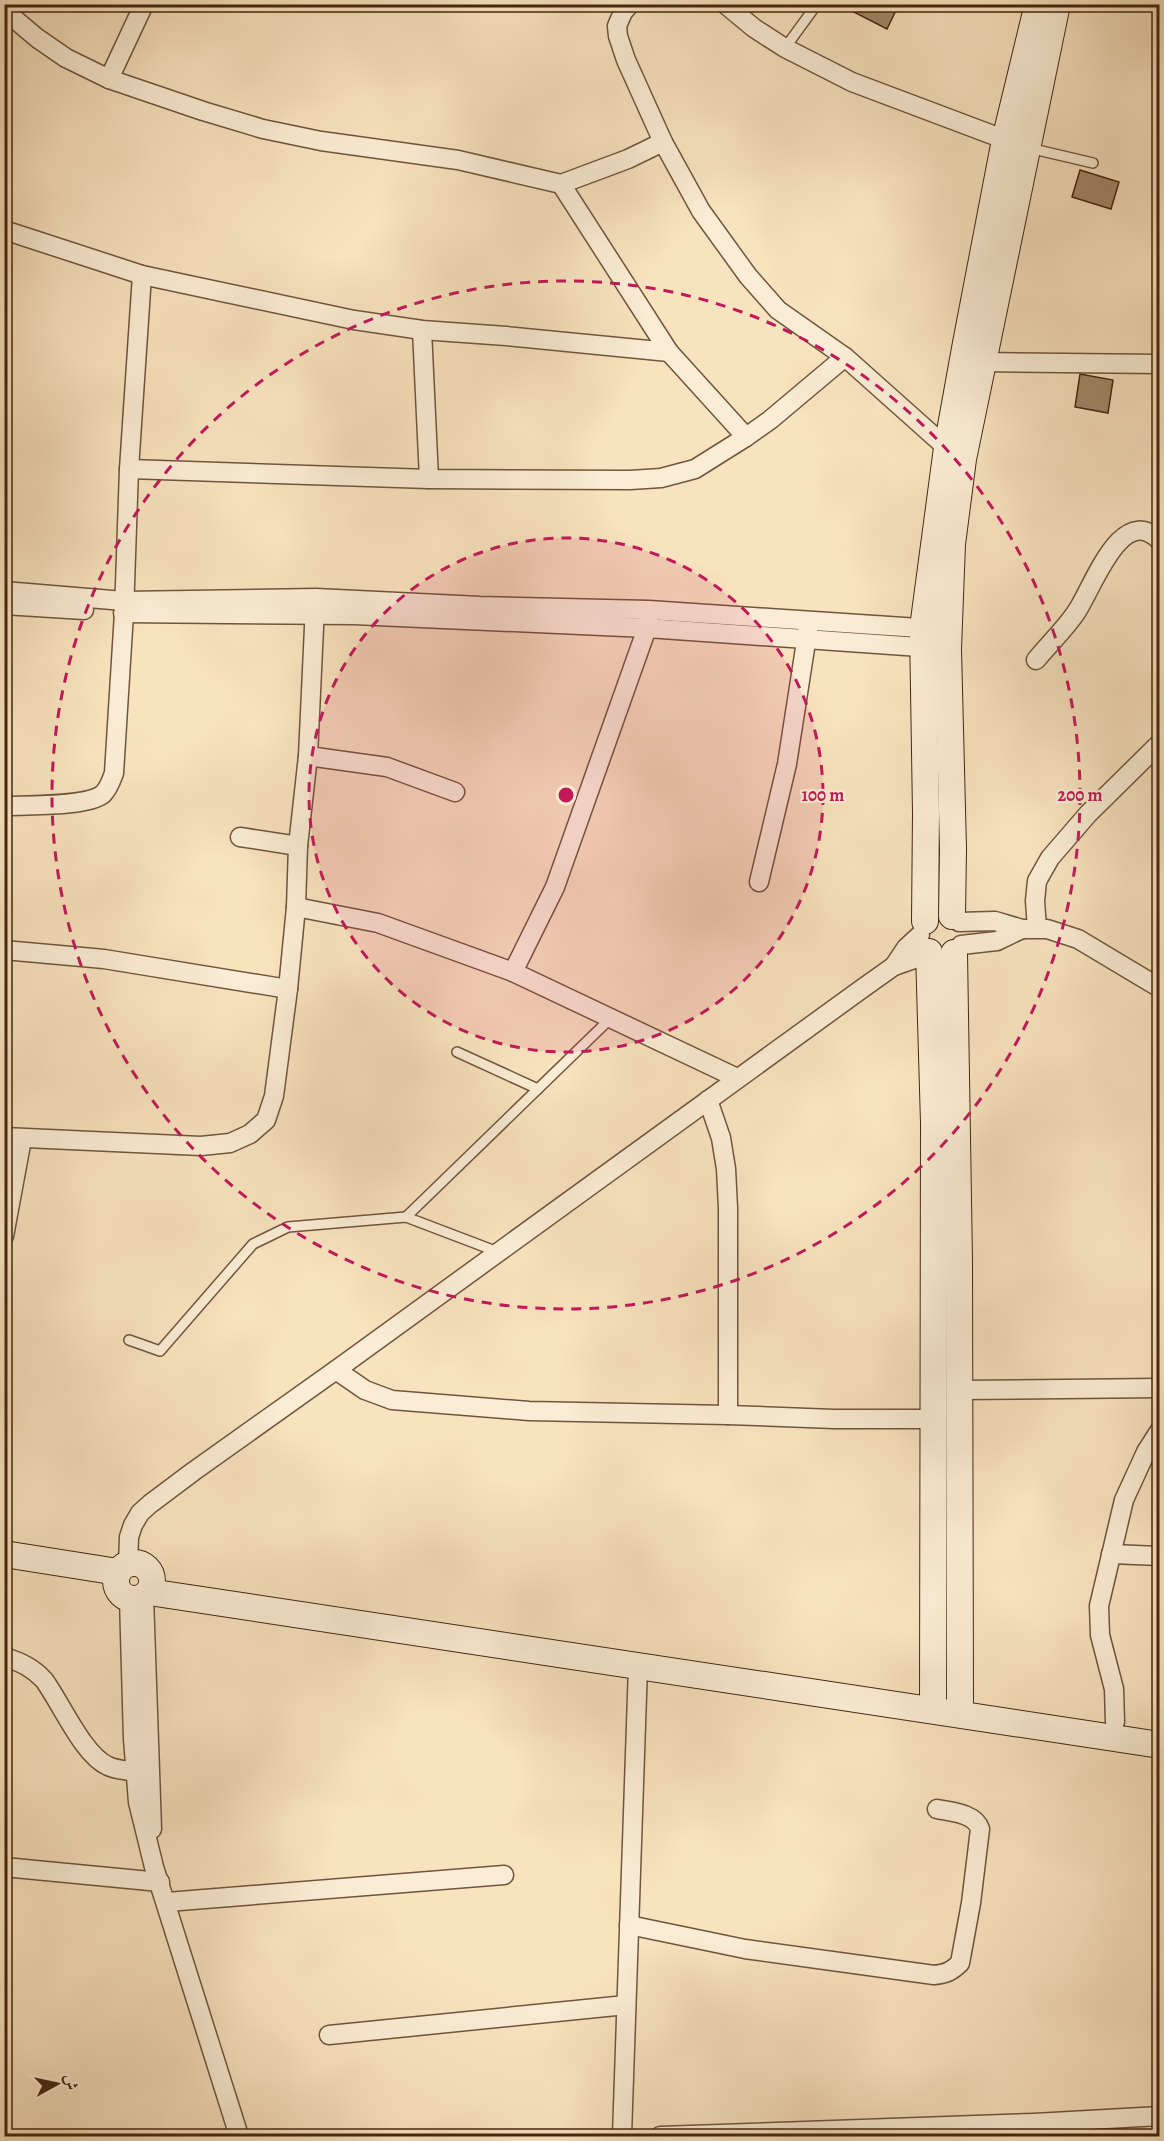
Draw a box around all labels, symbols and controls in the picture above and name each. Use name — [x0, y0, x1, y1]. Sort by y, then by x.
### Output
text: 100 m — [802, 783, 844, 807]
text: 200 m — [1057, 783, 1103, 807]
centre of rings — [556, 785, 576, 805]
north arrow — [27, 2054, 87, 2114]
text: ش — [59, 2073, 83, 2091]

